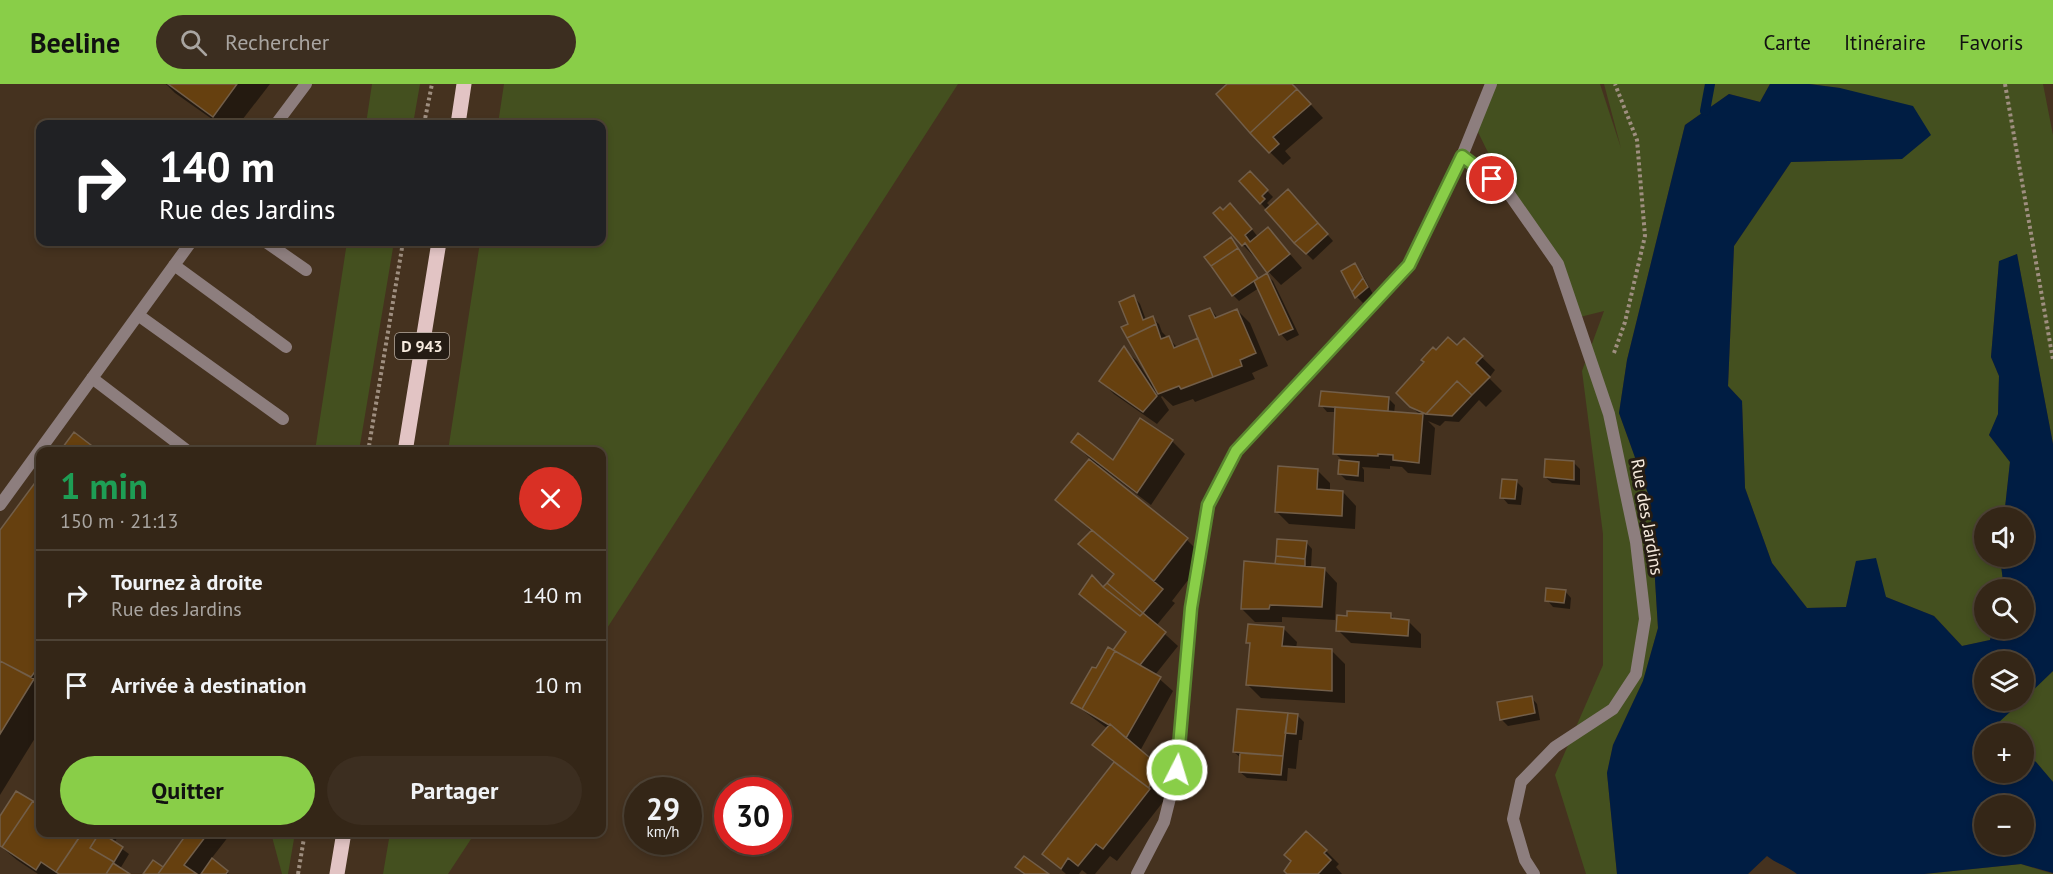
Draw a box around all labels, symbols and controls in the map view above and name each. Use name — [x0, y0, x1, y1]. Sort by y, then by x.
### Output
search box — [156, 15, 576, 69]
text: Beeline — [30, 24, 120, 61]
icon: search — [177, 26, 210, 59]
text: Rechercher — [225, 28, 329, 56]
text: Carte — [1764, 29, 1811, 56]
text: Itinéraire — [1844, 29, 1926, 56]
text: Favoris — [1959, 29, 2023, 56]
text: 140 m — [159, 139, 275, 194]
icon: right — [60, 144, 138, 222]
pin — [1466, 153, 1517, 204]
icon: arrive — [1475, 162, 1508, 195]
text: Rue des Jardins — [159, 192, 335, 226]
road number: D 943 — [395, 333, 449, 359]
street label: Rue des Jardins — [1626, 457, 1669, 577]
text: 1 min — [60, 462, 148, 509]
button: close — [519, 467, 582, 530]
map controls — [1974, 507, 2034, 855]
button: sound — [1974, 507, 2034, 567]
text: 150 m · 21:13 — [60, 508, 178, 534]
text: Tournez à droite — [111, 568, 263, 596]
icon: right — [60, 579, 93, 612]
button: search — [1974, 579, 2034, 639]
text: 140 m — [522, 581, 582, 609]
text: Rue des Jardins — [111, 596, 242, 622]
button: layers — [1974, 651, 2034, 711]
icon: arrive — [60, 669, 93, 702]
text: Arrivée à destination — [111, 671, 307, 699]
text: 10 m — [534, 671, 582, 699]
button: + — [1974, 723, 2034, 783]
position arrow — [1145, 738, 1209, 802]
button: Quitter — [60, 756, 315, 825]
button: Partager — [327, 756, 582, 825]
speed limit sign: 30 — [714, 777, 792, 855]
text: 29 — [646, 789, 680, 828]
button: − — [1974, 795, 2034, 855]
text: km/h — [647, 822, 679, 841]

